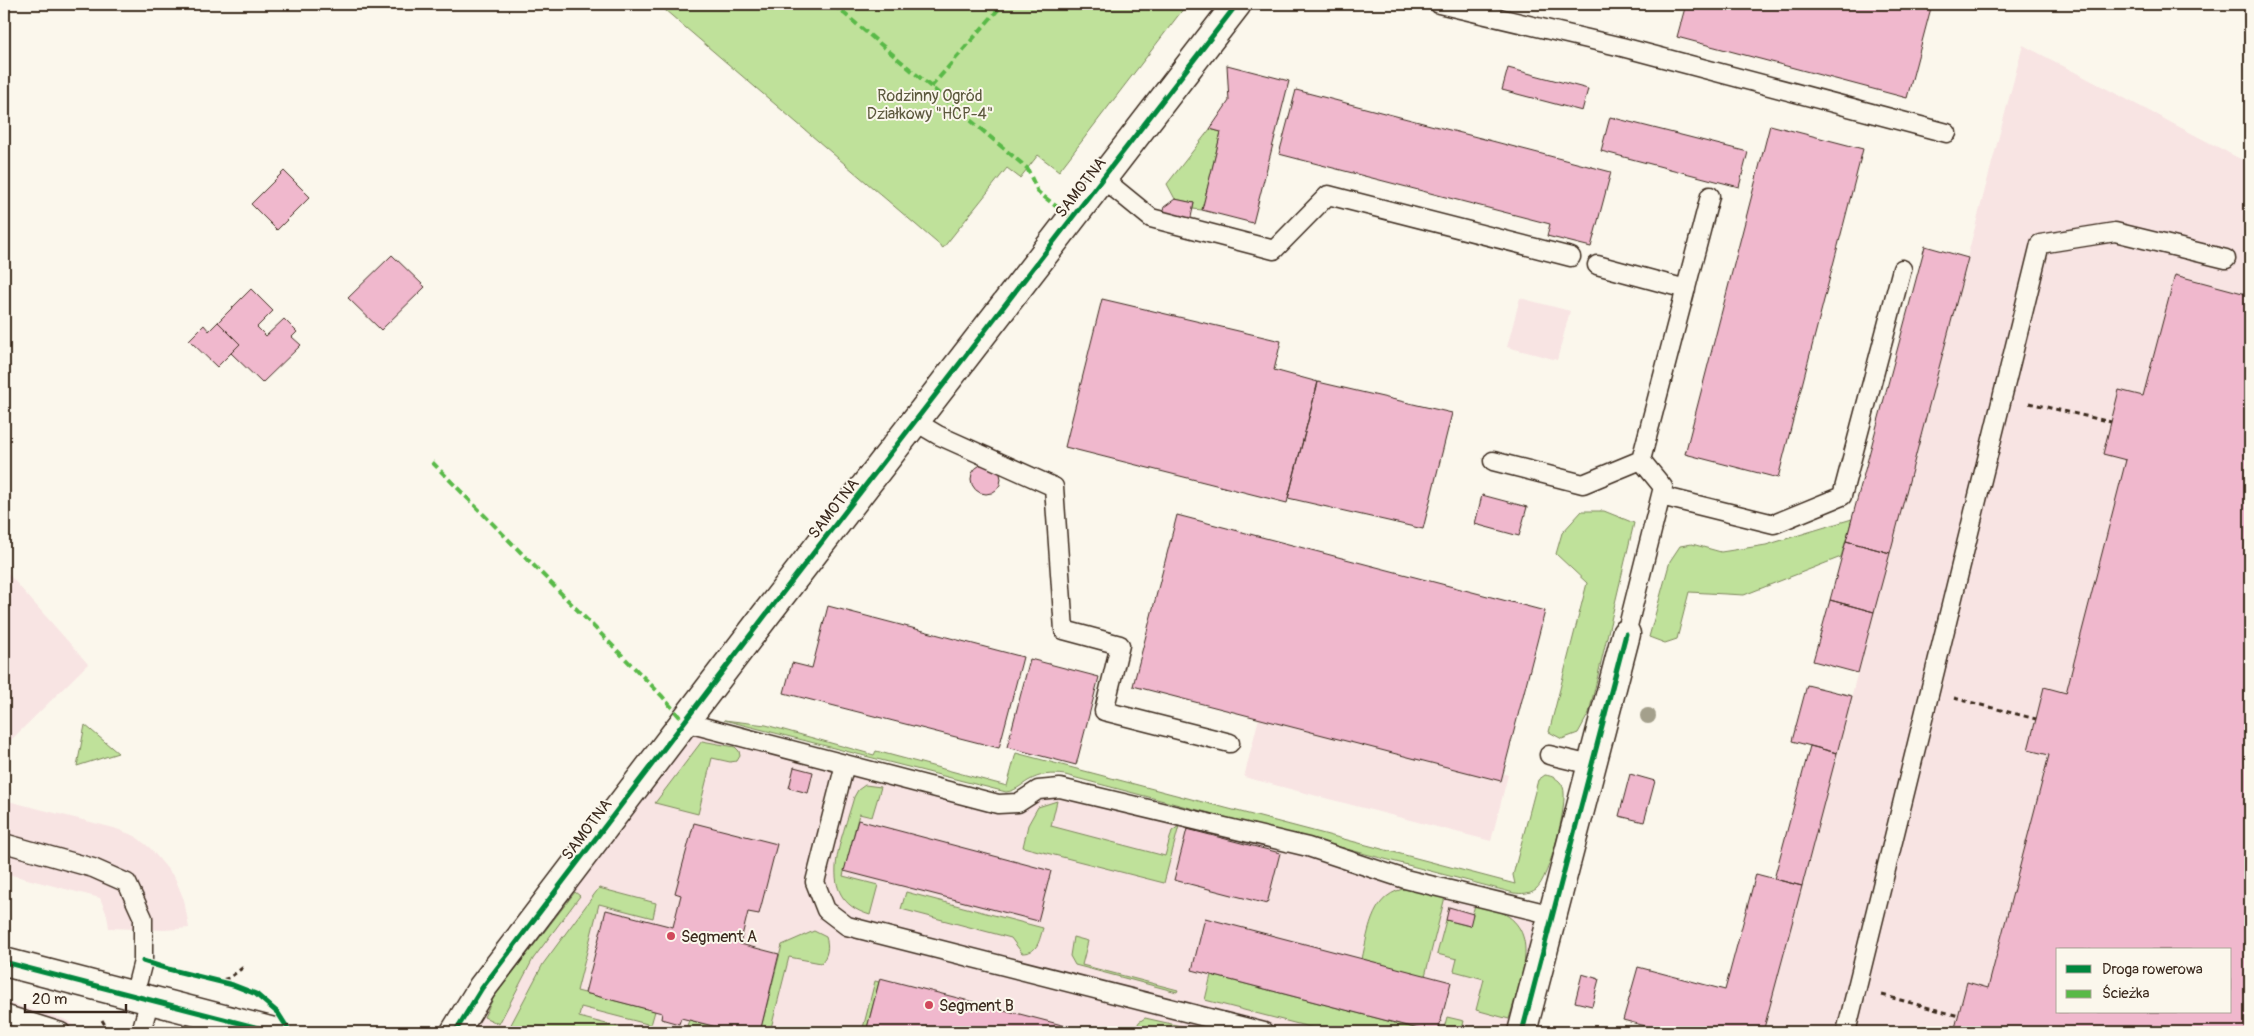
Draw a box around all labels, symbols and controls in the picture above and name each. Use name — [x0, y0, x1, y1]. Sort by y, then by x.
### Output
park label: Rodzinny Ogród Działkowy "HCP-4" — [867, 86, 993, 124]
street label: SAMOTNA — [1051, 153, 1111, 222]
street label: SAMOTNA — [804, 474, 864, 543]
street label: SAMOTNA — [557, 795, 616, 864]
place label: Segment A — [681, 927, 757, 947]
marker: Segment A — [665, 930, 677, 942]
legend — [2056, 948, 2232, 1014]
text: Droga rowerowa — [2102, 960, 2203, 979]
scale bar — [25, 981, 126, 1013]
text: Ścieżka — [2102, 984, 2150, 1003]
text: 20 m — [32, 990, 67, 1009]
place label: Segment B — [939, 996, 1014, 1016]
marker: Segment B — [923, 999, 935, 1011]

